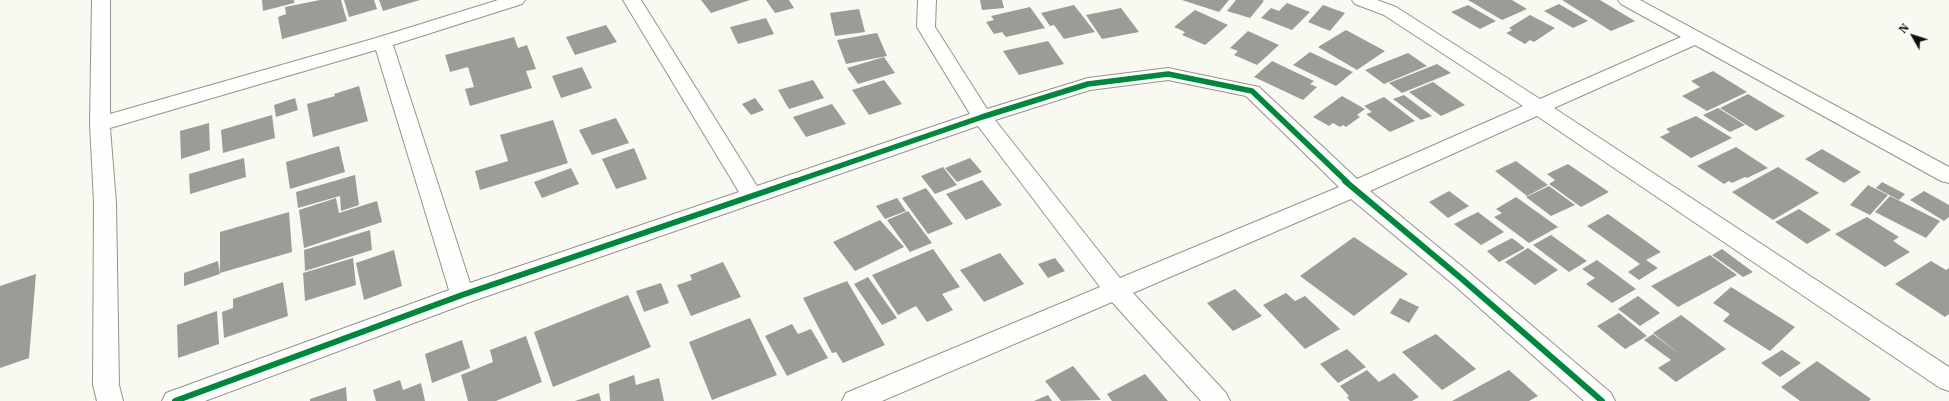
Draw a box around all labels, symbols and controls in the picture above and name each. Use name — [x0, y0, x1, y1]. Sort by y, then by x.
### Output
north arrow — [1893, 16, 1933, 56]
text: N — [1895, 21, 1912, 36]

